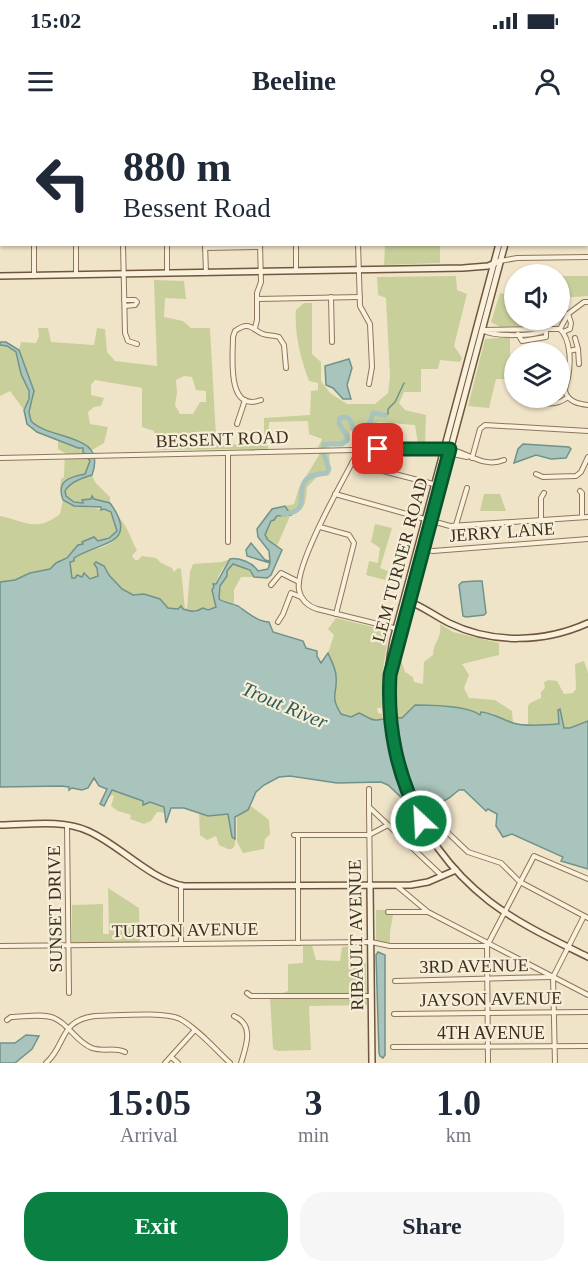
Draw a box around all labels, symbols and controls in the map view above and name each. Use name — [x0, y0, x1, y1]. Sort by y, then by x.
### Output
text: 15:02 — [30, 8, 81, 33]
icon: menu — [24, 65, 57, 98]
icon: person — [531, 65, 564, 98]
text: Beeline — [252, 66, 336, 96]
icon: left — [24, 144, 102, 222]
text: 880 m — [123, 144, 232, 190]
text: Bessent Road — [123, 193, 271, 223]
map controls — [504, 264, 570, 408]
button: sound — [504, 264, 570, 330]
button: layers — [504, 342, 570, 408]
pin — [352, 423, 403, 474]
street label: BESSENT ROAD — [155, 427, 289, 451]
icon: arrive — [361, 432, 394, 465]
street label: LEM TURNER ROAD — [368, 475, 432, 645]
street label: JERRY LANE — [449, 518, 555, 546]
water label: Trout River — [239, 677, 331, 733]
position arrow — [389, 789, 453, 853]
street label: SUNSET DRIVE — [44, 845, 66, 973]
street label: RIBAULT AVENUE — [345, 859, 367, 1011]
street label: TURTON AVENUE — [111, 919, 259, 941]
street label: 3RD AVENUE — [419, 955, 529, 977]
street label: JAYSON AVENUE — [420, 988, 562, 1010]
street label: 4TH AVENUE — [437, 1023, 545, 1043]
text: 15:05 — [107, 1083, 191, 1123]
text: 3 — [305, 1083, 323, 1123]
text: 1.0 — [436, 1083, 481, 1123]
text: Arrival — [120, 1124, 178, 1146]
text: min — [298, 1124, 329, 1146]
text: km — [446, 1124, 471, 1146]
button: Exit — [24, 1192, 288, 1261]
button: Share — [300, 1192, 564, 1261]

